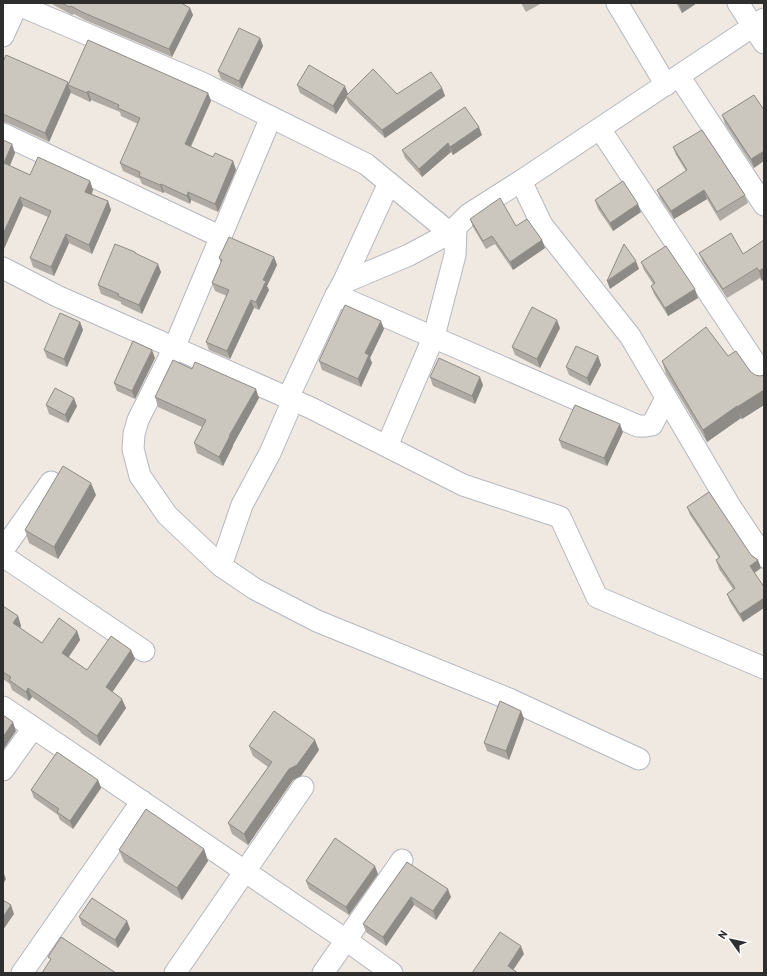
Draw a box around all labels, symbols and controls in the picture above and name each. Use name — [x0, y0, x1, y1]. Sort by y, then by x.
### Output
north arrow — [711, 920, 751, 960]
text: N — [715, 928, 730, 941]

